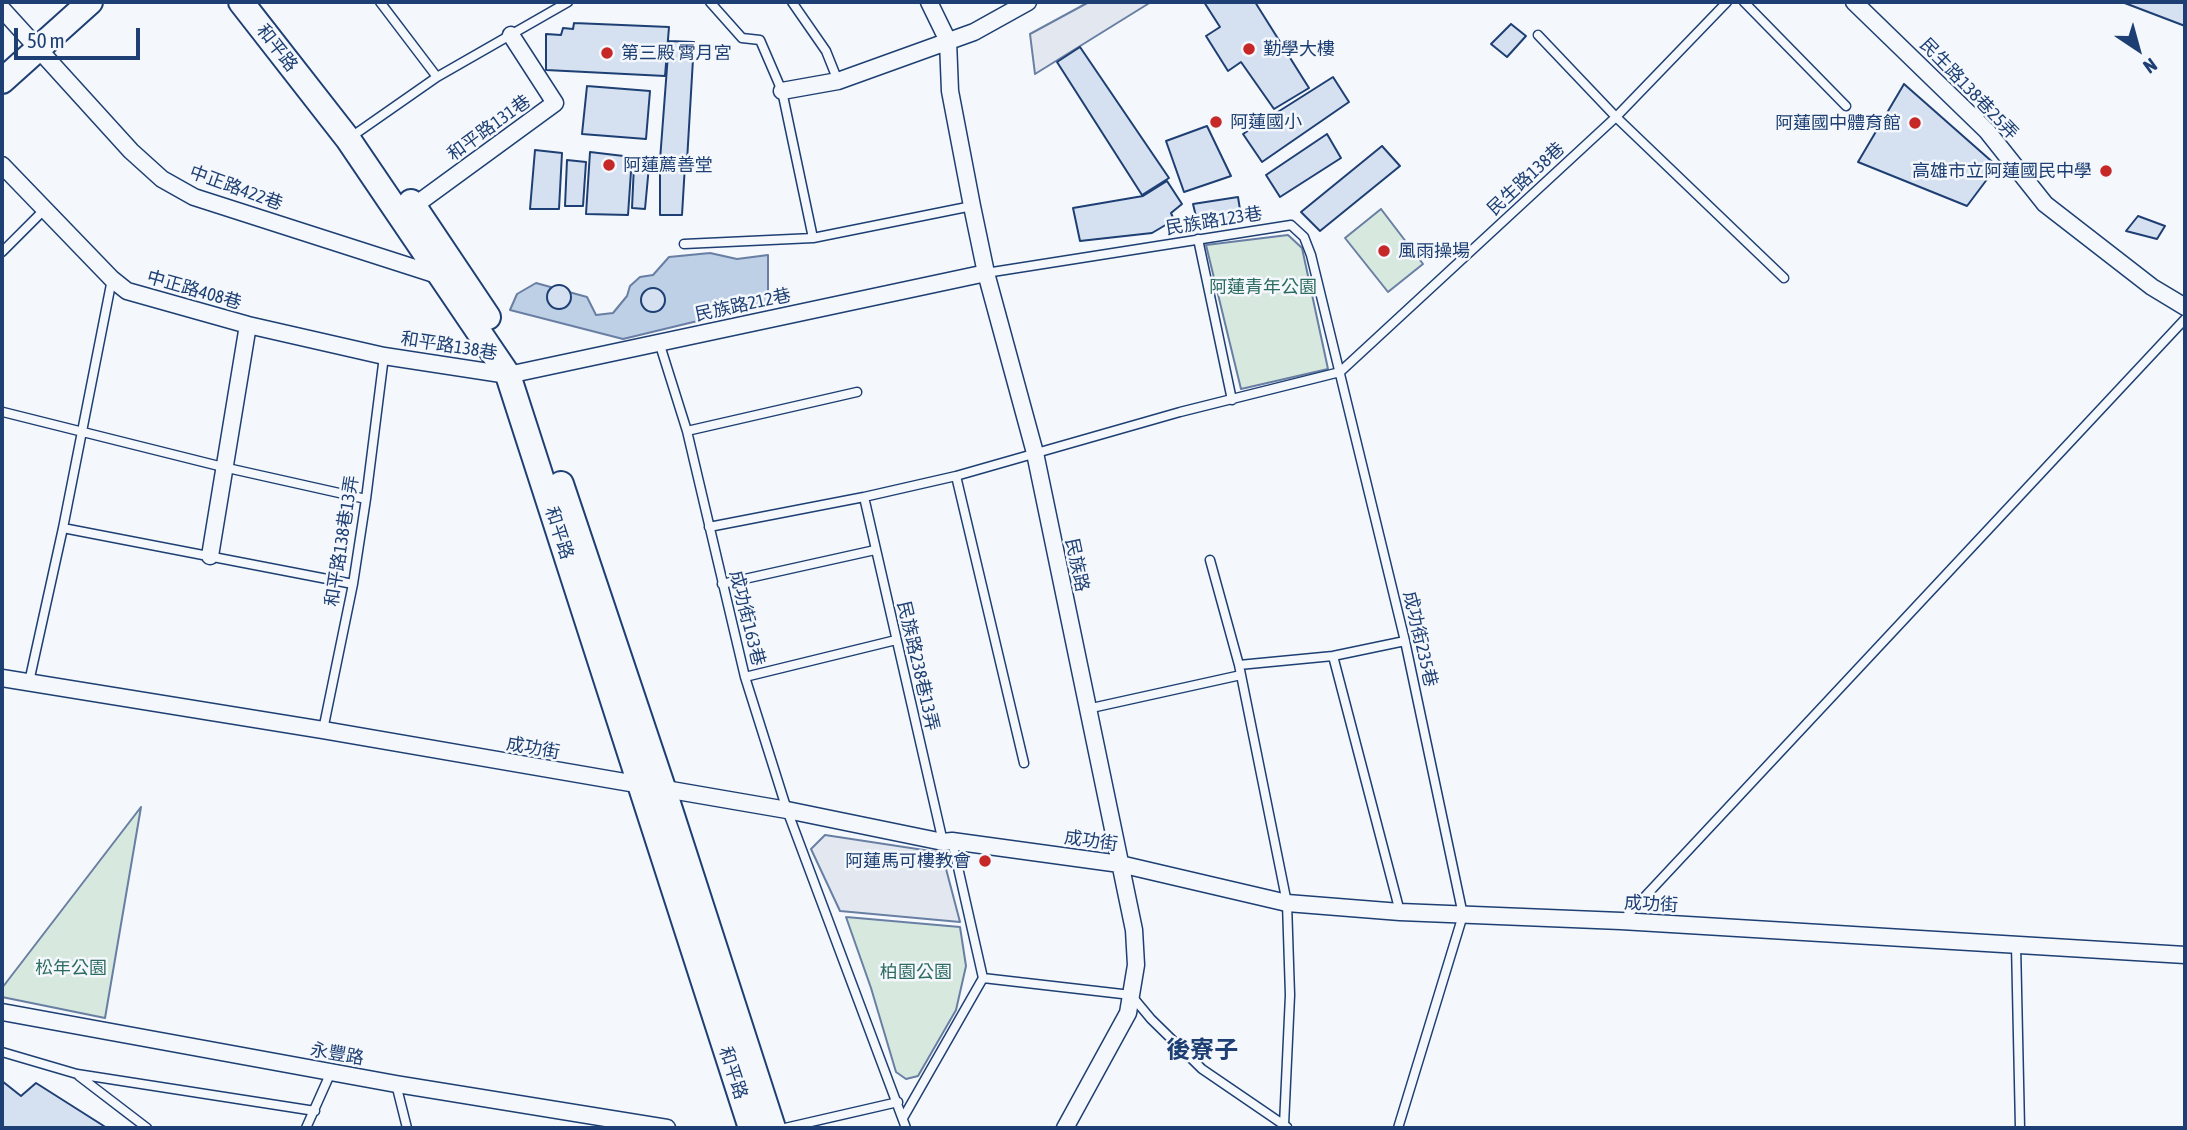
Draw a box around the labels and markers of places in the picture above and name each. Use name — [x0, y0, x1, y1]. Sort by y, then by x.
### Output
place label: 勤學大樓 — [1263, 38, 1335, 60]
marker: 勤學大樓 — [1241, 41, 1257, 57]
place label: 第三殿 霄月宮 — [621, 42, 731, 64]
marker: 第三殿 霄月宮 — [599, 45, 615, 61]
place label: 阿蓮國小 — [1230, 111, 1302, 133]
place label: 阿蓮國中體育館 — [1775, 112, 1901, 134]
marker: 阿蓮國小 — [1208, 114, 1224, 130]
marker: 阿蓮國中體育館 — [1907, 115, 1923, 131]
place label: 阿蓮薦善堂 — [623, 154, 713, 176]
marker: 阿蓮薦善堂 — [601, 157, 617, 173]
place label: 高雄市立阿蓮國民中學 — [1912, 160, 2092, 182]
marker: 高雄市立阿蓮國民中學 — [2098, 163, 2114, 179]
place label: 風雨操場 — [1398, 240, 1470, 262]
marker: 風雨操場 — [1376, 243, 1392, 259]
place label: 阿蓮馬可樓教會 — [845, 850, 971, 872]
marker: 阿蓮馬可樓教會 — [977, 853, 993, 869]

